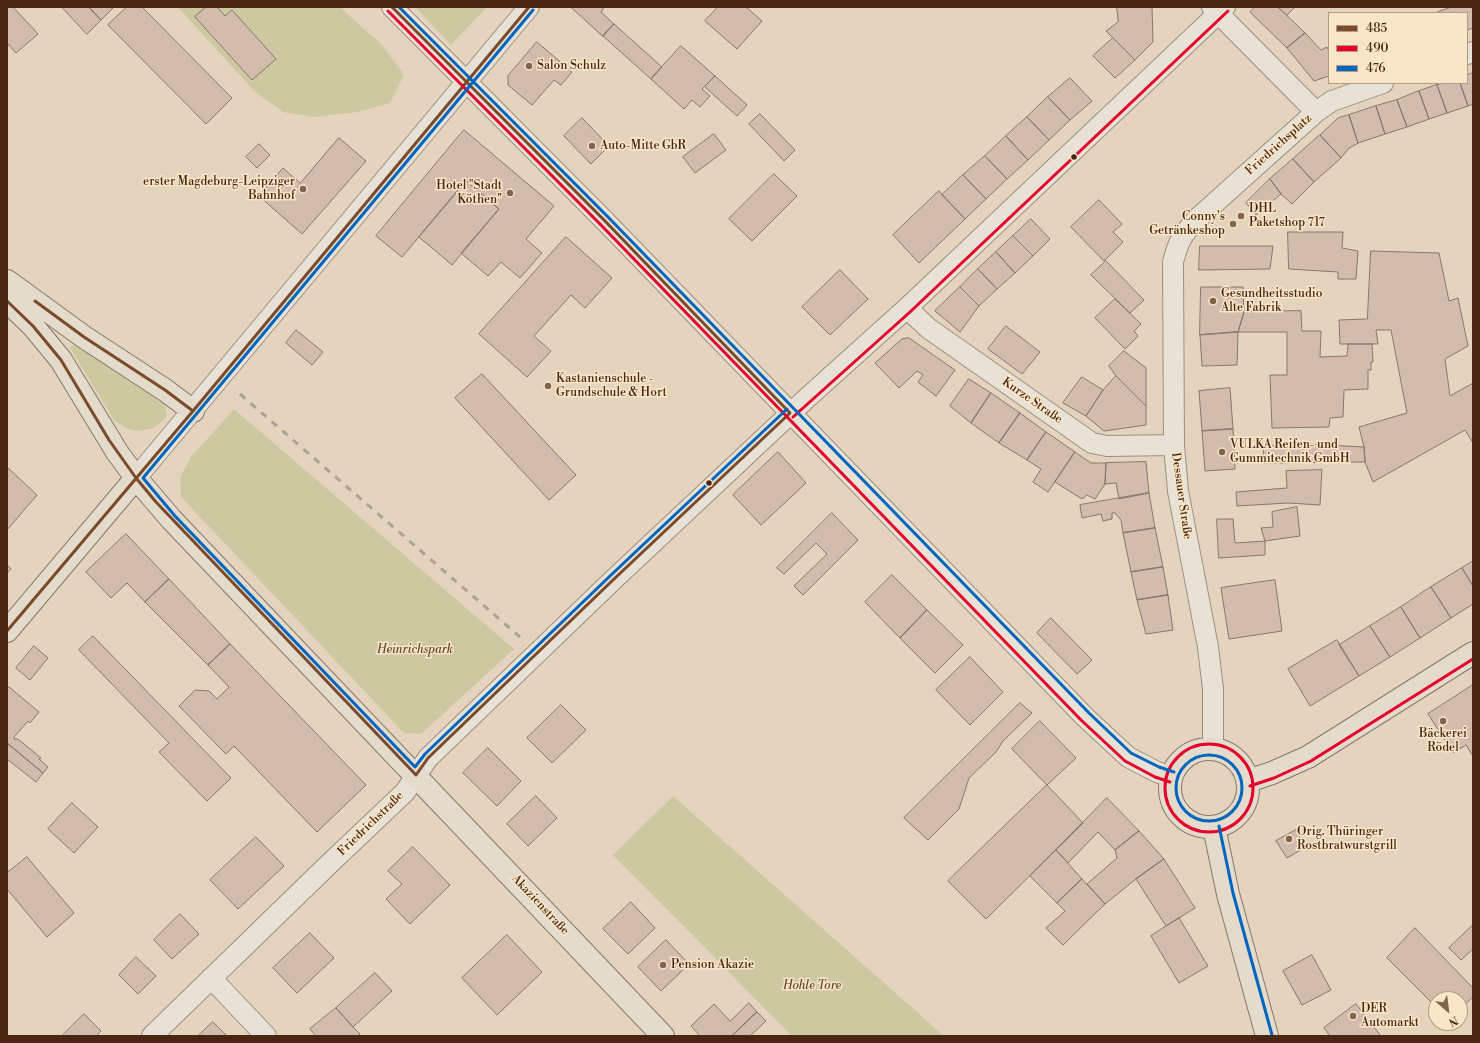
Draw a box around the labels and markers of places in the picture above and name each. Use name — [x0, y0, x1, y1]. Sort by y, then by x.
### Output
place label: Salon Schulz — [537, 59, 606, 73]
marker: Salon Schulz — [524, 61, 534, 71]
place label: Auto-Mitte GbR — [600, 139, 686, 153]
marker: Auto-Mitte GbR — [587, 141, 597, 151]
unlabelled marker — [1069, 152, 1079, 162]
place label: erster Magdeburg-Leipziger Bahnhof — [143, 175, 295, 203]
place label: Hotel "Stadt Köthen" — [436, 179, 502, 207]
marker: erster Magdeburg-Leipziger Bahnhof — [298, 184, 308, 194]
marker: Hotel "Stadt Köthen" — [505, 188, 515, 198]
place label: DHL Paketshop 717 — [1249, 202, 1325, 230]
place label: Conny's Getränkeshop — [1149, 210, 1225, 238]
marker: DHL Paketshop 717 — [1236, 211, 1246, 221]
marker: Conny's Getränkeshop — [1228, 219, 1238, 229]
place label: Gesundheitsstudio Alte Fabrik — [1221, 287, 1322, 315]
marker: Gesundheitsstudio Alte Fabrik — [1208, 296, 1218, 306]
place label: Kastanienschule - Grundschule & Hort — [556, 372, 667, 400]
marker: Kastanienschule - Grundschule & Hort — [543, 381, 553, 391]
place label: VULKA Reifen- und Gummitechnik GmbH — [1230, 438, 1350, 466]
marker: VULKA Reifen- und Gummitechnik GmbH — [1217, 447, 1227, 457]
unlabelled marker — [704, 478, 714, 488]
marker: Bäckerei Rödel — [1438, 716, 1448, 726]
place label: Bäckerei Rödel — [1419, 727, 1467, 755]
place label: Orig. Thüringer Rostbratwurstgrill — [1297, 825, 1397, 853]
marker: Orig. Thüringer Rostbratwurstgrill — [1284, 834, 1294, 844]
place label: Pension Akazie — [671, 958, 754, 972]
marker: Pension Akazie — [658, 960, 668, 970]
place label: DER Automarkt — [1361, 1002, 1419, 1030]
marker: DER Automarkt — [1348, 1011, 1358, 1021]

